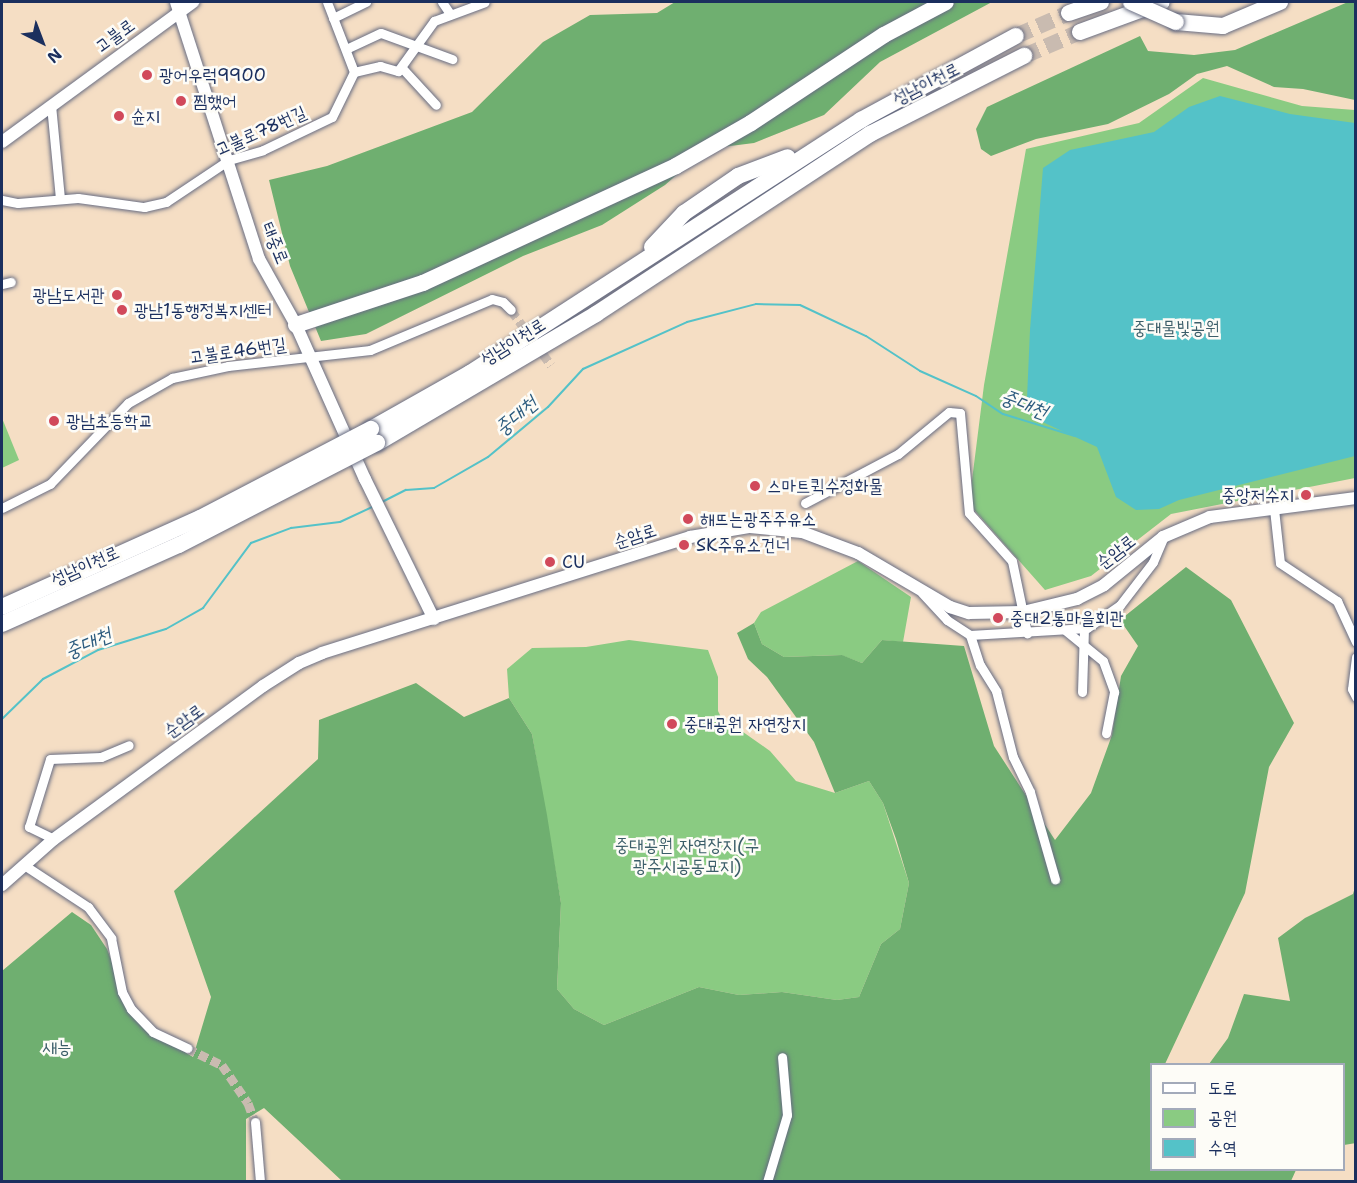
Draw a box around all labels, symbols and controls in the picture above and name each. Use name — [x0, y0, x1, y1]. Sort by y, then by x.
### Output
north arrow — [12, 12, 72, 72]
street label: 고불로 — [91, 14, 139, 58]
text: N — [43, 44, 66, 68]
street label: 성남이천로 — [889, 58, 963, 110]
place label: 광어우럭9900 — [159, 64, 266, 86]
marker: 광어우럭9900 — [140, 68, 154, 82]
place label: 찜했어 — [193, 90, 236, 112]
marker: 찜했어 — [174, 94, 188, 108]
street label: 고불로78번길 — [212, 101, 310, 161]
place label: 슌지 — [131, 105, 160, 127]
marker: 슌지 — [112, 109, 126, 123]
street label: 태중로 — [257, 219, 293, 267]
place label: 광남도서관 — [33, 284, 105, 306]
marker: 광남도서관 — [110, 288, 124, 302]
place label: 광남1동행정복지센터 — [134, 299, 272, 321]
marker: 광남1동행정복지센터 — [115, 303, 129, 317]
street label: 성남이천로 — [477, 314, 549, 370]
park label: 중대물빛공원 — [1133, 317, 1219, 339]
street label: 고불로46번길 — [188, 334, 288, 368]
water label: 중대천 — [997, 384, 1051, 424]
water label: 중대천 — [490, 391, 542, 441]
place label: 광남초등학교 — [66, 410, 153, 432]
marker: 광남초등학교 — [47, 414, 61, 428]
place label: 스마트퀵수정화물 — [767, 475, 883, 497]
marker: 스마트퀵수정화물 — [748, 479, 762, 493]
place label: 중앙저수지 — [1222, 484, 1294, 506]
marker: 중앙저수지 — [1299, 488, 1313, 502]
place label: 해뜨는광주주유소 — [700, 508, 816, 530]
marker: 해뜨는광주주유소 — [681, 512, 695, 526]
street label: 순암로 — [611, 519, 659, 553]
street label: 순암로 — [1092, 530, 1140, 574]
place label: SK주유소건너 — [696, 534, 790, 556]
marker: SK주유소건너 — [677, 538, 691, 552]
street label: 성남이천로 — [48, 541, 122, 591]
place label: CU — [562, 551, 585, 573]
marker: CU — [543, 555, 557, 569]
place label: 중대2통마을회관 — [1010, 607, 1124, 629]
marker: 중대2통마을회관 — [991, 611, 1005, 625]
water label: 중대천 — [61, 623, 115, 663]
street label: 순암로 — [160, 699, 208, 743]
place label: 중대공원 자연장지 — [684, 713, 806, 735]
marker: 중대공원 자연장지 — [665, 717, 679, 731]
park label: 중대공원 자연장지(구 광주시공동묘지) — [615, 835, 759, 878]
park label: 새능 — [43, 1036, 71, 1058]
legend — [1150, 1063, 1345, 1171]
text: 도로 — [1208, 1076, 1237, 1100]
text: 공원 — [1208, 1106, 1237, 1130]
text: 수역 — [1208, 1136, 1237, 1160]

